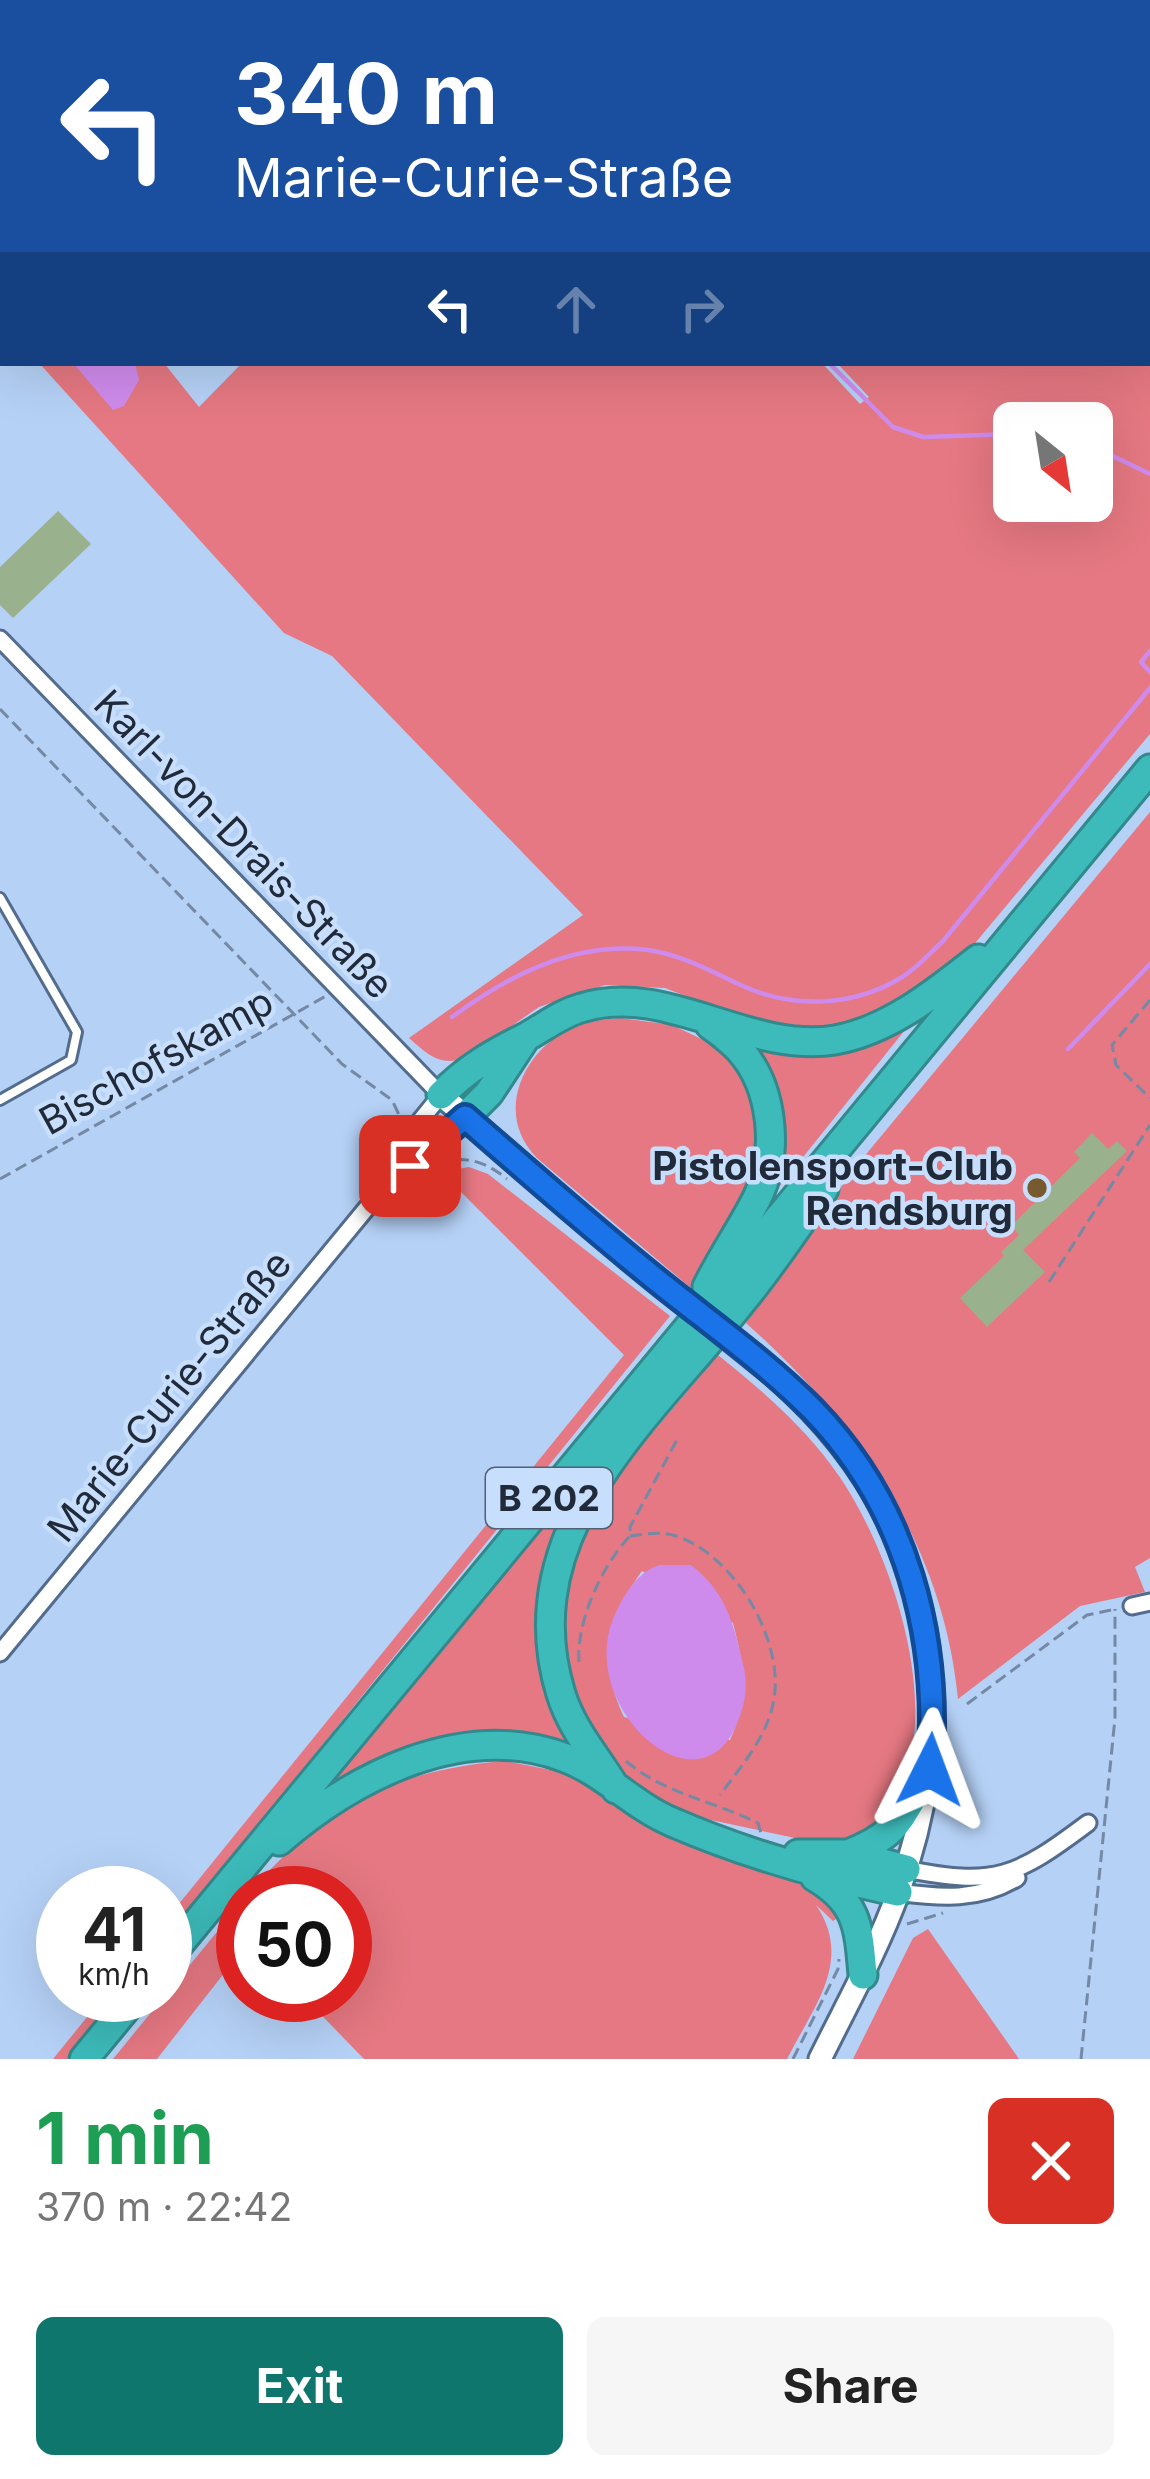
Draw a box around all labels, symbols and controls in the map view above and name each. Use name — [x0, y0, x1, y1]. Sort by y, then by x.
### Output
text: 340 m — [234, 43, 498, 144]
icon: left — [36, 48, 192, 204]
text: Marie-Curie-Straße — [234, 145, 733, 210]
icon: left — [417, 276, 483, 342]
icon: ahead — [543, 276, 609, 342]
icon: right — [669, 276, 735, 342]
north arrow — [993, 402, 1113, 522]
map controls — [993, 402, 1113, 522]
street label: Karl-von-Drais-Straße — [85, 680, 404, 1007]
street label: Bischofskamp — [31, 977, 281, 1144]
pin — [359, 1115, 461, 1217]
icon: arrive — [377, 1133, 443, 1199]
place label: Pistolensport-Club Rendsburg — [652, 1142, 1013, 1234]
marker: Pistolensport-Club Rendsburg — [1024, 1175, 1050, 1201]
street label: Marie-Curie-Straße — [37, 1241, 300, 1551]
road number: B 202 — [486, 1468, 612, 1528]
position arrow — [867, 1707, 993, 1833]
speed limit sign: 50 — [216, 1866, 372, 2022]
text: 41 — [82, 1893, 146, 1965]
text: km/h — [78, 1956, 150, 1992]
text: 1 min — [36, 2094, 214, 2181]
button: close — [988, 2098, 1114, 2224]
text: 370 m · 22:42 — [36, 2183, 292, 2230]
button: Exit — [36, 2317, 563, 2455]
button: Share — [587, 2317, 1114, 2455]

